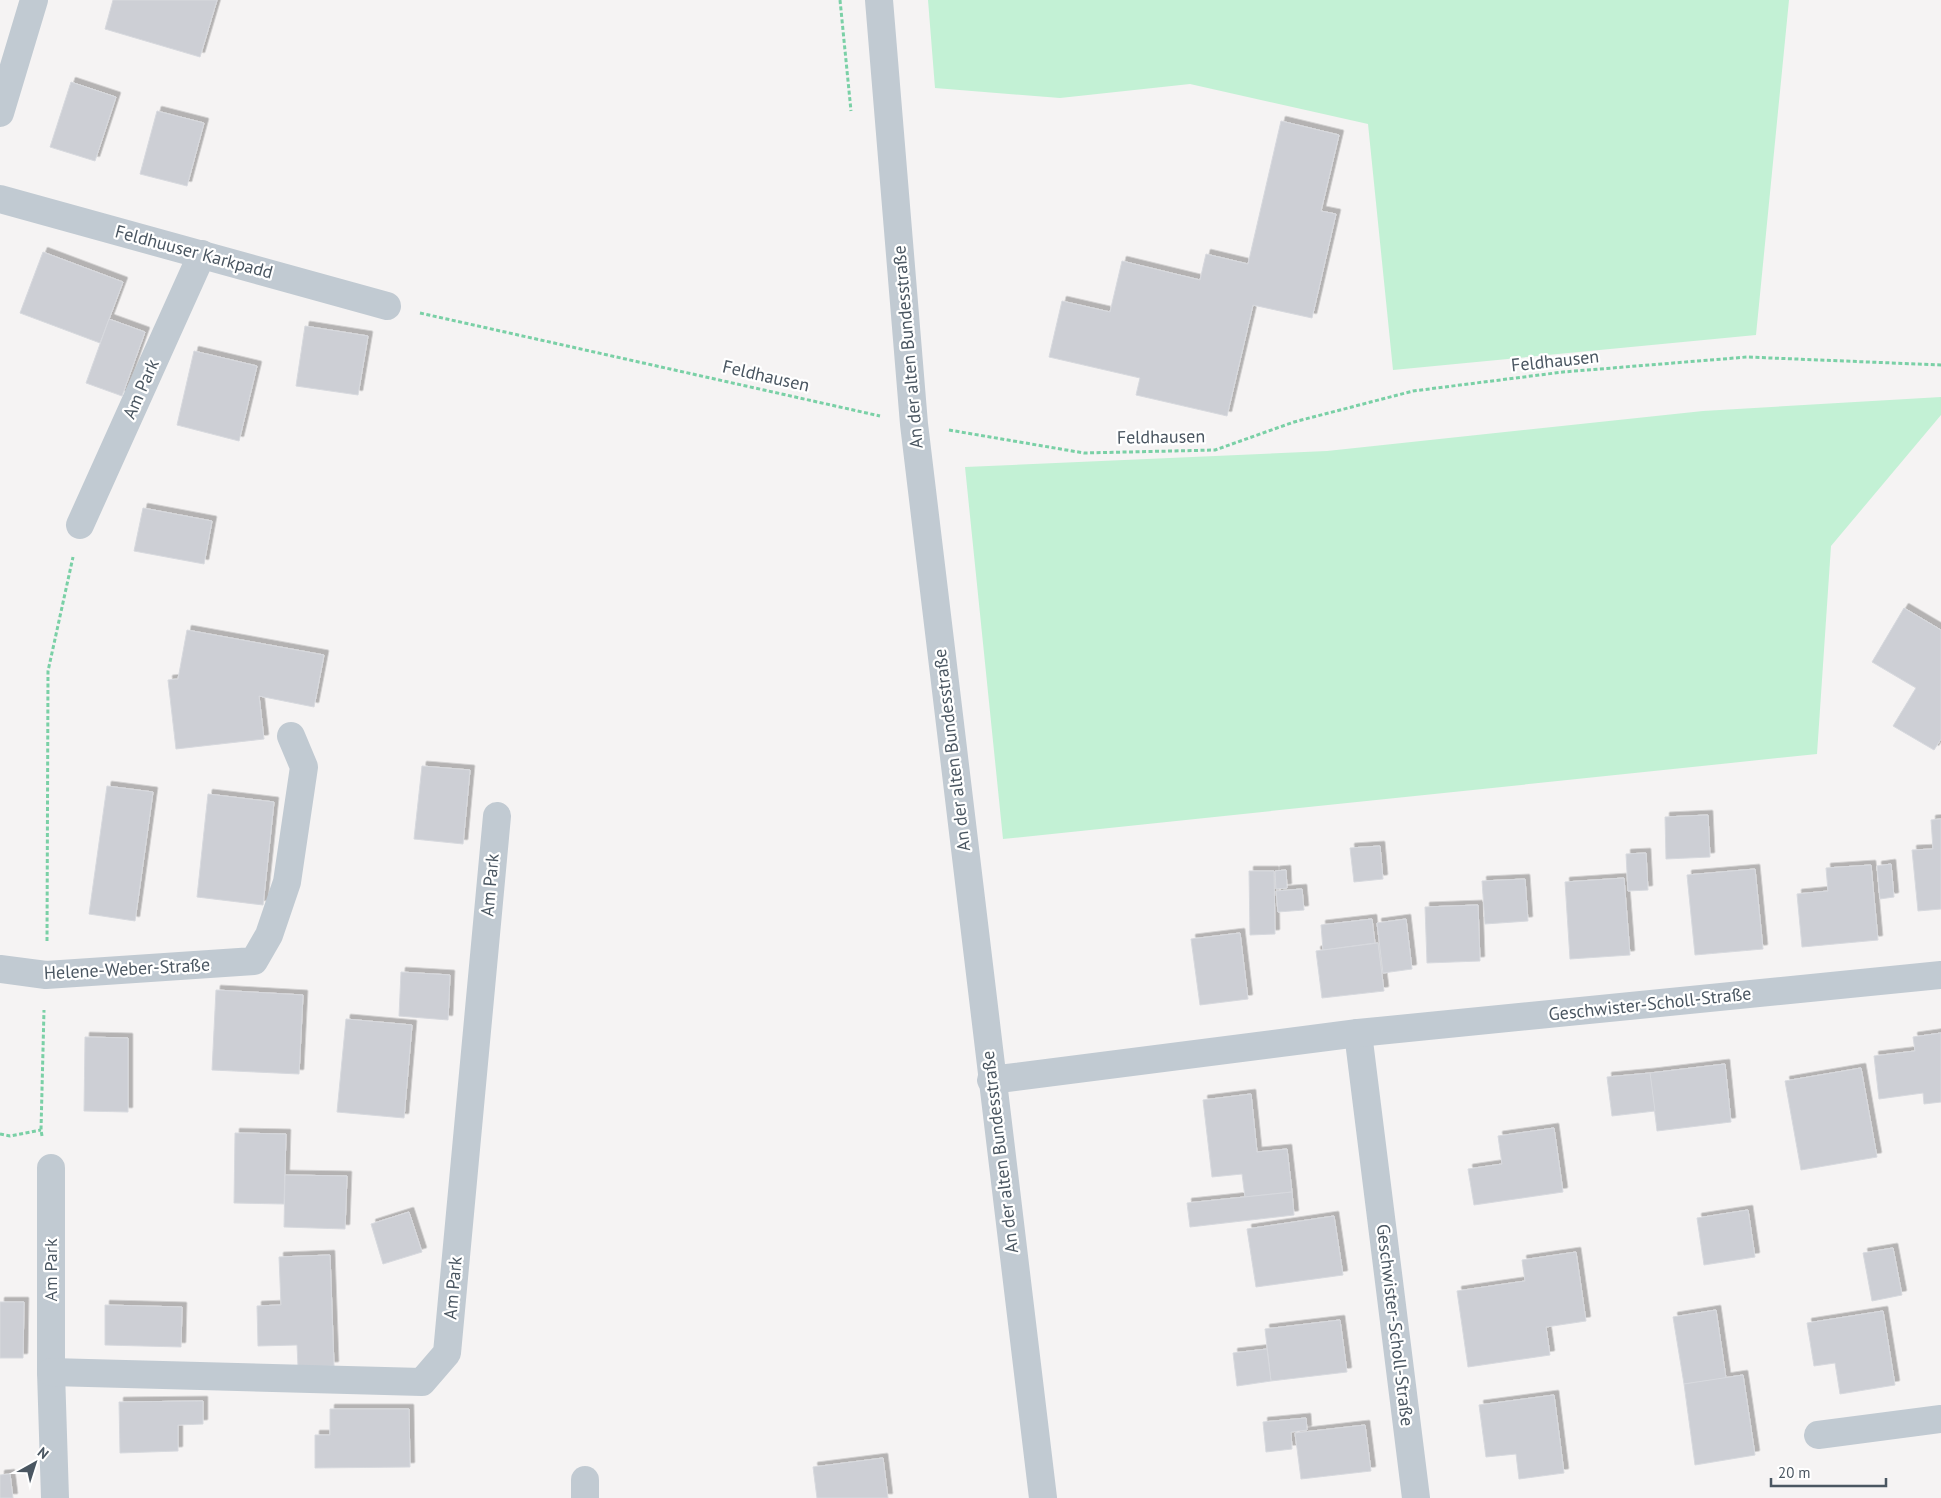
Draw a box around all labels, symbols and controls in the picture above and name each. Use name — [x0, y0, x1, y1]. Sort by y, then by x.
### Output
street label: Feldhuuser Karkpadd — [113, 219, 276, 284]
street label: An der alten Bundesstraße — [887, 245, 928, 450]
street label: Feldhausen — [1510, 344, 1600, 377]
street label: Feldhausen — [720, 354, 812, 397]
street label: Am Park — [117, 355, 164, 422]
street label: Feldhausen — [1117, 424, 1205, 449]
street label: An der alten Bundesstraße — [928, 648, 975, 853]
street label: Am Park — [475, 852, 504, 917]
street label: Helene-Weber-Straße — [43, 953, 211, 984]
street label: Geschwister-Scholl-Straße — [1547, 981, 1752, 1026]
street label: An der alten Bundesstraße — [976, 1050, 1023, 1255]
street label: Geschwister-Scholl-Straße — [1372, 1222, 1419, 1427]
street label: Am Park — [39, 1238, 62, 1302]
street label: Am Park — [438, 1255, 467, 1320]
north arrow — [10, 1438, 60, 1488]
text: N — [34, 1443, 52, 1463]
scale bar — [1771, 1456, 1886, 1488]
text: 20 m — [1778, 1463, 1811, 1482]

